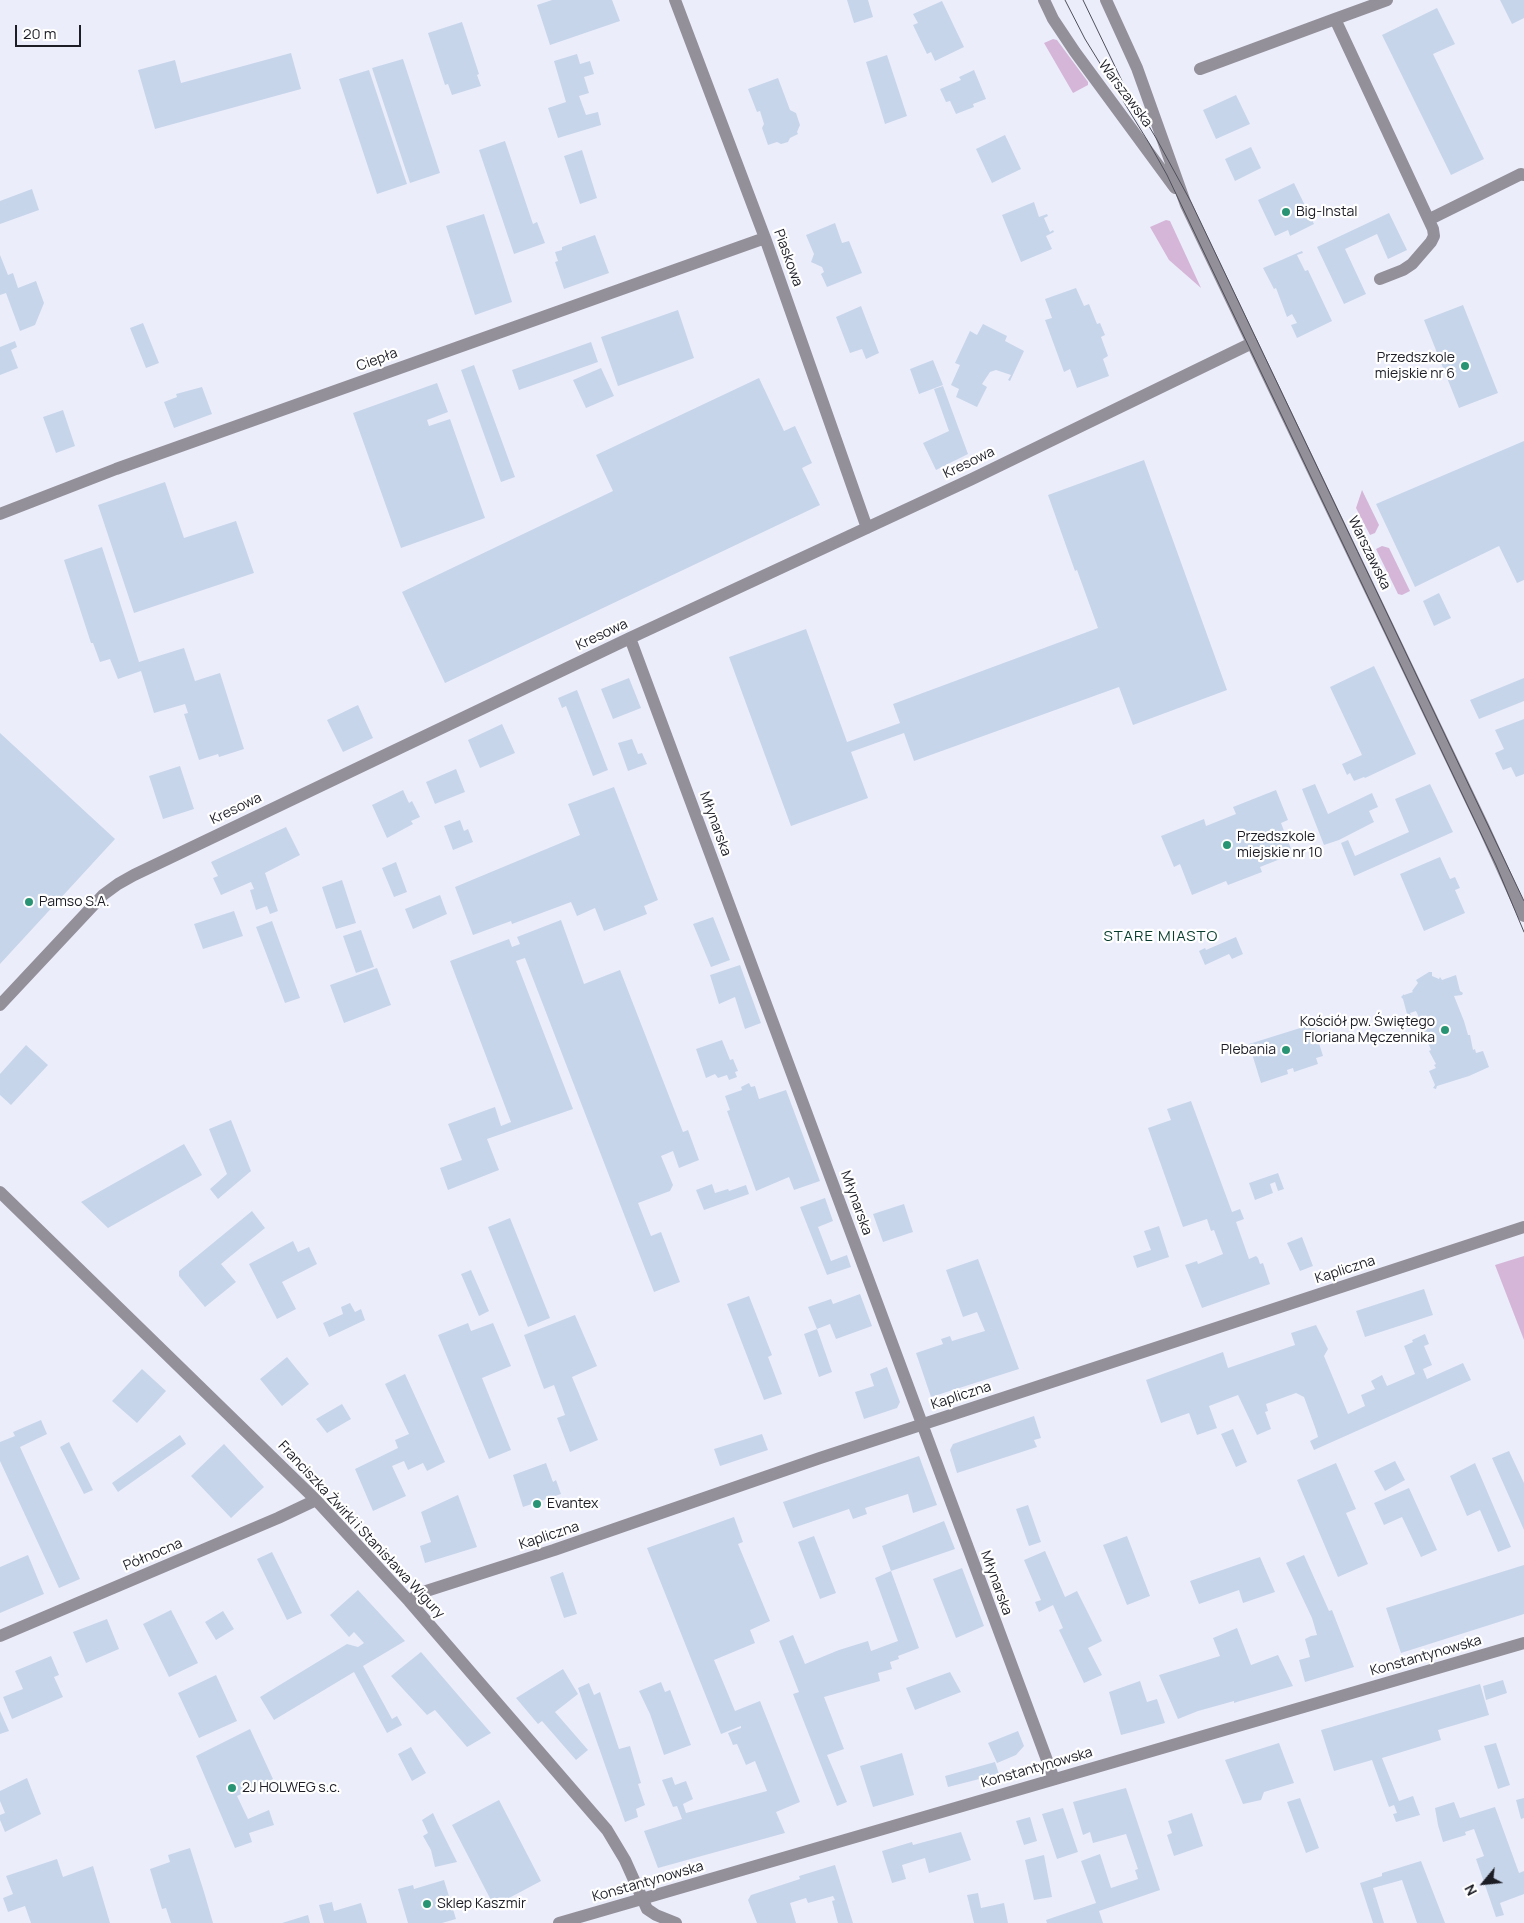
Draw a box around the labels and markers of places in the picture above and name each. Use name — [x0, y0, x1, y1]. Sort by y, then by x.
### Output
place label: Big-Instal — [1296, 204, 1358, 220]
marker: Big-Instal — [1280, 206, 1292, 218]
place label: Przedszkole miejskie nr 6 — [1375, 350, 1455, 382]
marker: Przedszkole miejskie nr 6 — [1459, 360, 1471, 372]
place label: Przedszkole miejskie nr 10 — [1237, 829, 1323, 862]
marker: Przedszkole miejskie nr 10 — [1221, 839, 1233, 851]
place label: Pamso S.A. — [39, 894, 109, 910]
marker: Pamso S.A. — [23, 896, 35, 908]
place label: Kościół pw. Świętego Floriana Męczennika — [1300, 1014, 1435, 1046]
marker: Kościół pw. Świętego Floriana Męczennika — [1439, 1024, 1451, 1036]
place label: Plebania — [1221, 1042, 1276, 1058]
marker: Plebania — [1280, 1044, 1292, 1056]
place label: Evantex — [547, 1496, 598, 1512]
marker: Evantex — [531, 1498, 543, 1510]
place label: 2J HOLWEG s.c. — [242, 1780, 340, 1796]
marker: 2J HOLWEG s.c. — [226, 1782, 238, 1794]
place label: Sklep Kaszmir — [437, 1896, 526, 1912]
marker: Sklep Kaszmir — [421, 1898, 433, 1910]

